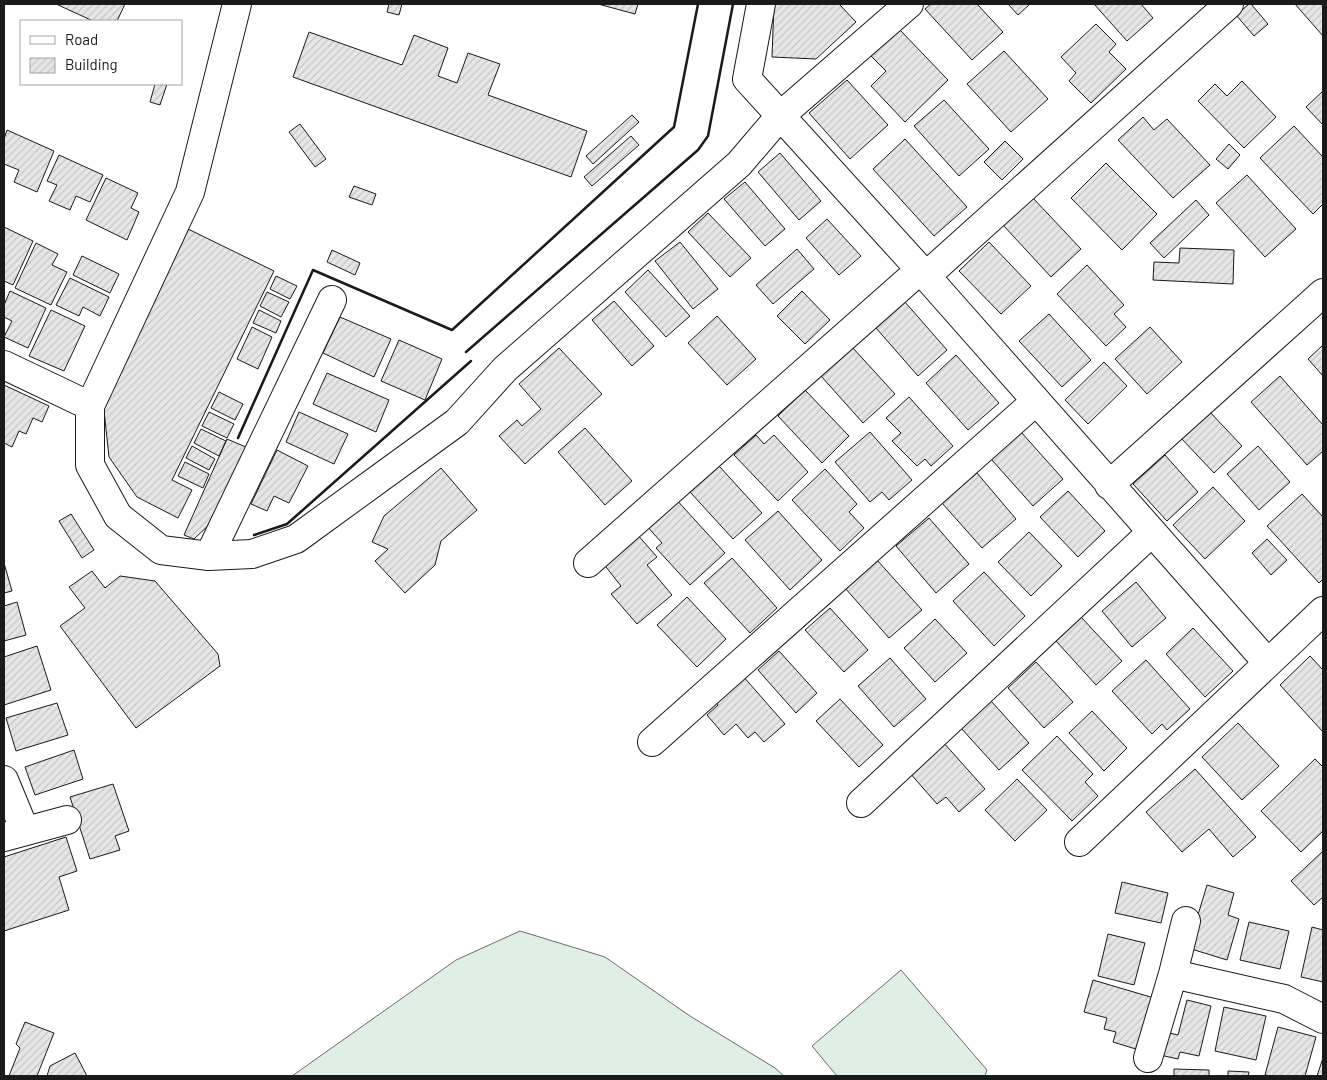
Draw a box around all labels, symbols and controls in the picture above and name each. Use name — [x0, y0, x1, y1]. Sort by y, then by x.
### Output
legend — [20, 20, 182, 85]
text: Road — [65, 30, 98, 48]
text: Building — [65, 55, 118, 73]

